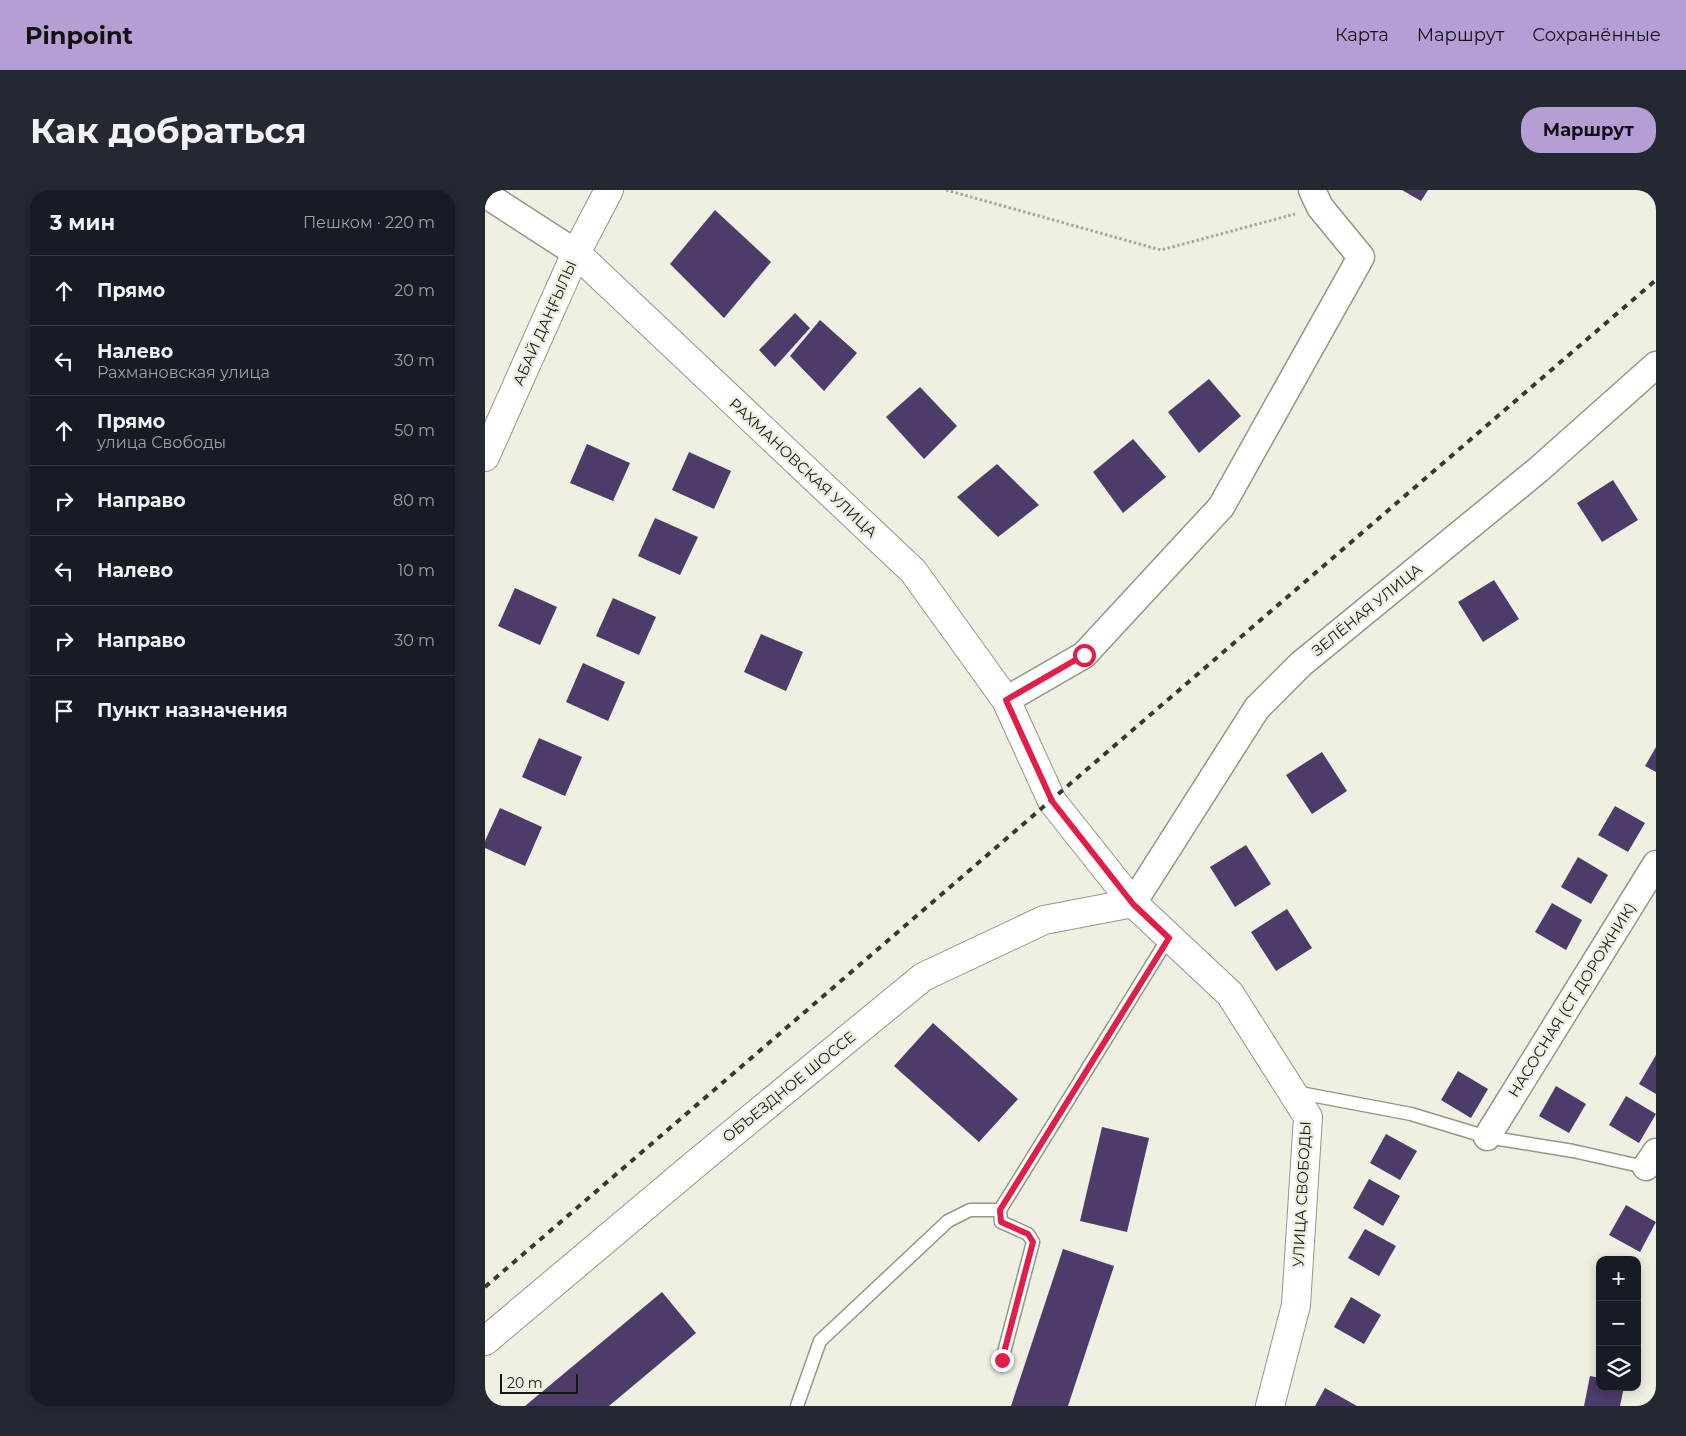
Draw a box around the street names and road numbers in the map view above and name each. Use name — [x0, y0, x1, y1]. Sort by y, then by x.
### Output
street label: АБАЙ ДАҢҒЫЛЫ — [508, 257, 581, 388]
street label: РАХМАНОВСКАЯ УЛИЦА — [725, 394, 881, 541]
street label: ЗЕЛЁНАЯ УЛИЦА — [1308, 559, 1426, 660]
street label: НАСОСНАЯ (СТ ДОРОЖНИК) — [1504, 899, 1639, 1101]
street label: ОБЪЕЗДНОЕ ШОССЕ — [718, 1027, 859, 1146]
street label: УЛИЦА СВОБОДЫ — [1288, 1120, 1315, 1267]

